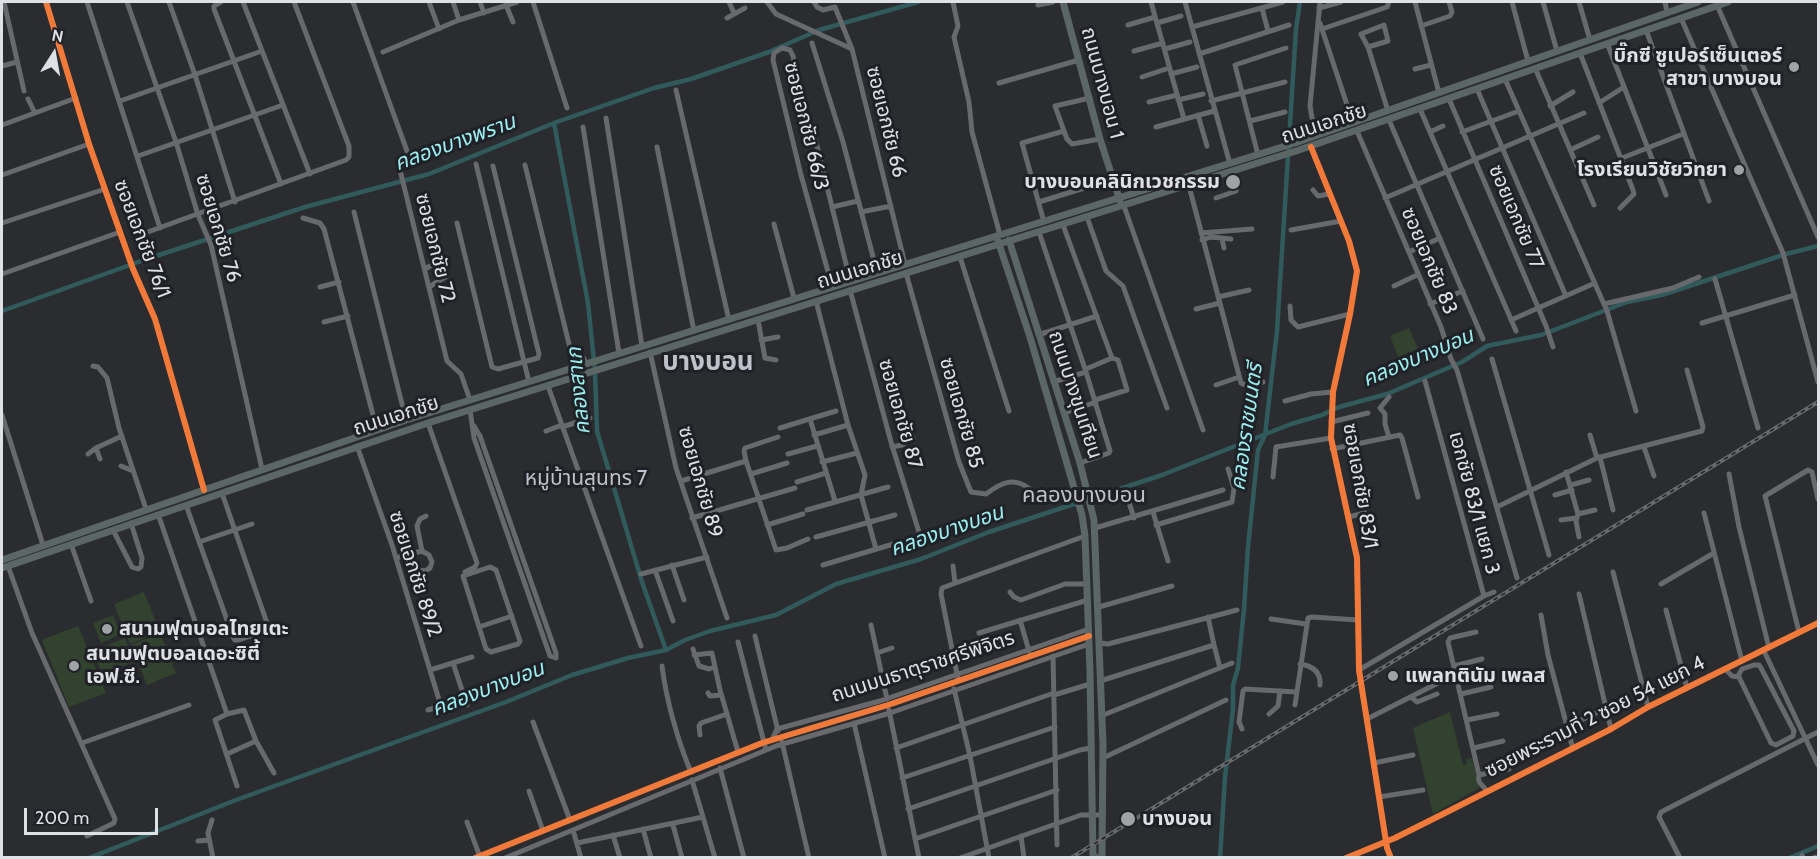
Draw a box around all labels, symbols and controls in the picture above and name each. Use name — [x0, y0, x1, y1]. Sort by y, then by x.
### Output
north arrow — [24, 24, 84, 84]
text: N — [50, 25, 65, 46]
street label: ถนนบางบอน 1 — [1076, 25, 1128, 141]
place label: บิ๊กซี ซูเปอร์เซ็นเตอร์ สาขา บางบอน — [1614, 44, 1782, 91]
street label: ซอยเอกชัย 66/3 — [779, 60, 833, 192]
marker: บิ๊กซี ซูเปอร์เซ็นเตอร์ สาขา บางบอน — [1787, 60, 1801, 74]
street label: ซอยเอกชัย 66 — [861, 64, 911, 180]
street label: ถนนเอกชัย — [1278, 99, 1370, 149]
water label: คลองบางพราน — [391, 109, 519, 177]
place label: โรงเรียนวิชัยวิทยา — [1577, 158, 1727, 182]
street label: ซอยเอกชัย 77 — [1483, 161, 1549, 273]
marker: โรงเรียนวิชัยวิทยา — [1732, 163, 1746, 177]
place label: บางบอนคลินิกเวชกรรม — [1024, 170, 1220, 194]
street label: ซอยเอกชัย 76 — [190, 171, 246, 285]
marker: บางบอนคลินิกเวชกรรม — [1224, 173, 1242, 191]
street label: ซอยเอกชัย 76/1 — [108, 176, 176, 302]
street label: ซอยเอกชัย 72 — [410, 191, 460, 305]
street label: ซอยเอกชัย 83 — [1396, 204, 1462, 318]
street label: ถนนเอกชัย — [814, 246, 906, 294]
water label: คลองบางบอน — [1359, 323, 1477, 393]
street label: ถนนบางขุนเทียน — [1043, 328, 1107, 462]
water label: คลองสาเก — [562, 346, 596, 436]
district label: บางบอน — [662, 346, 754, 378]
street label: ซอยเอกชัย 85 — [934, 355, 988, 471]
street label: ซอยเอกชัย 87 — [873, 356, 927, 472]
water label: คลองราชมนตรี — [1226, 362, 1268, 492]
street label: ถนนเอกชัย — [350, 391, 442, 441]
street label: ซอยเอกชัย 83/1 — [1337, 421, 1383, 551]
street label: ซอยเอกชัย 89 — [673, 424, 727, 540]
street label: เอกชัย 83/1 แยก 3 — [1443, 429, 1505, 577]
district label: หมู่บ้านสุนทร 7 — [525, 466, 647, 492]
district label: คลองบางบอน — [1022, 483, 1146, 509]
water label: คลองบางบอน — [887, 500, 1007, 562]
street label: ซอยเอกชัย 89/2 — [383, 508, 447, 640]
place label: สนามฟุตบอลไทยเตะ — [119, 617, 289, 641]
marker: สนามฟุตบอลไทยเตะ — [100, 622, 114, 636]
street label: ถนนมนธาตุราชศรีพิจิตร — [828, 626, 1018, 708]
place label: สนามฟุตบอลเดอะซิตี้ เอฟ.ซี. — [86, 642, 260, 689]
street label: ซอยพระรามที่ 2 ซอย 54 แยก 4 — [1481, 651, 1709, 783]
water label: คลองบางบอน — [428, 656, 548, 722]
marker: สนามฟุตบอลเดอะซิตี้ เอฟ.ซี. — [67, 659, 81, 673]
place label: แพลทตินัม เพลส — [1405, 664, 1545, 688]
marker: แพลทตินัม เพลส — [1386, 669, 1400, 683]
scale bar — [27, 796, 160, 834]
text: 200 m — [35, 807, 89, 829]
place label: บางบอน — [1142, 807, 1212, 831]
marker: บางบอน — [1119, 810, 1137, 828]

